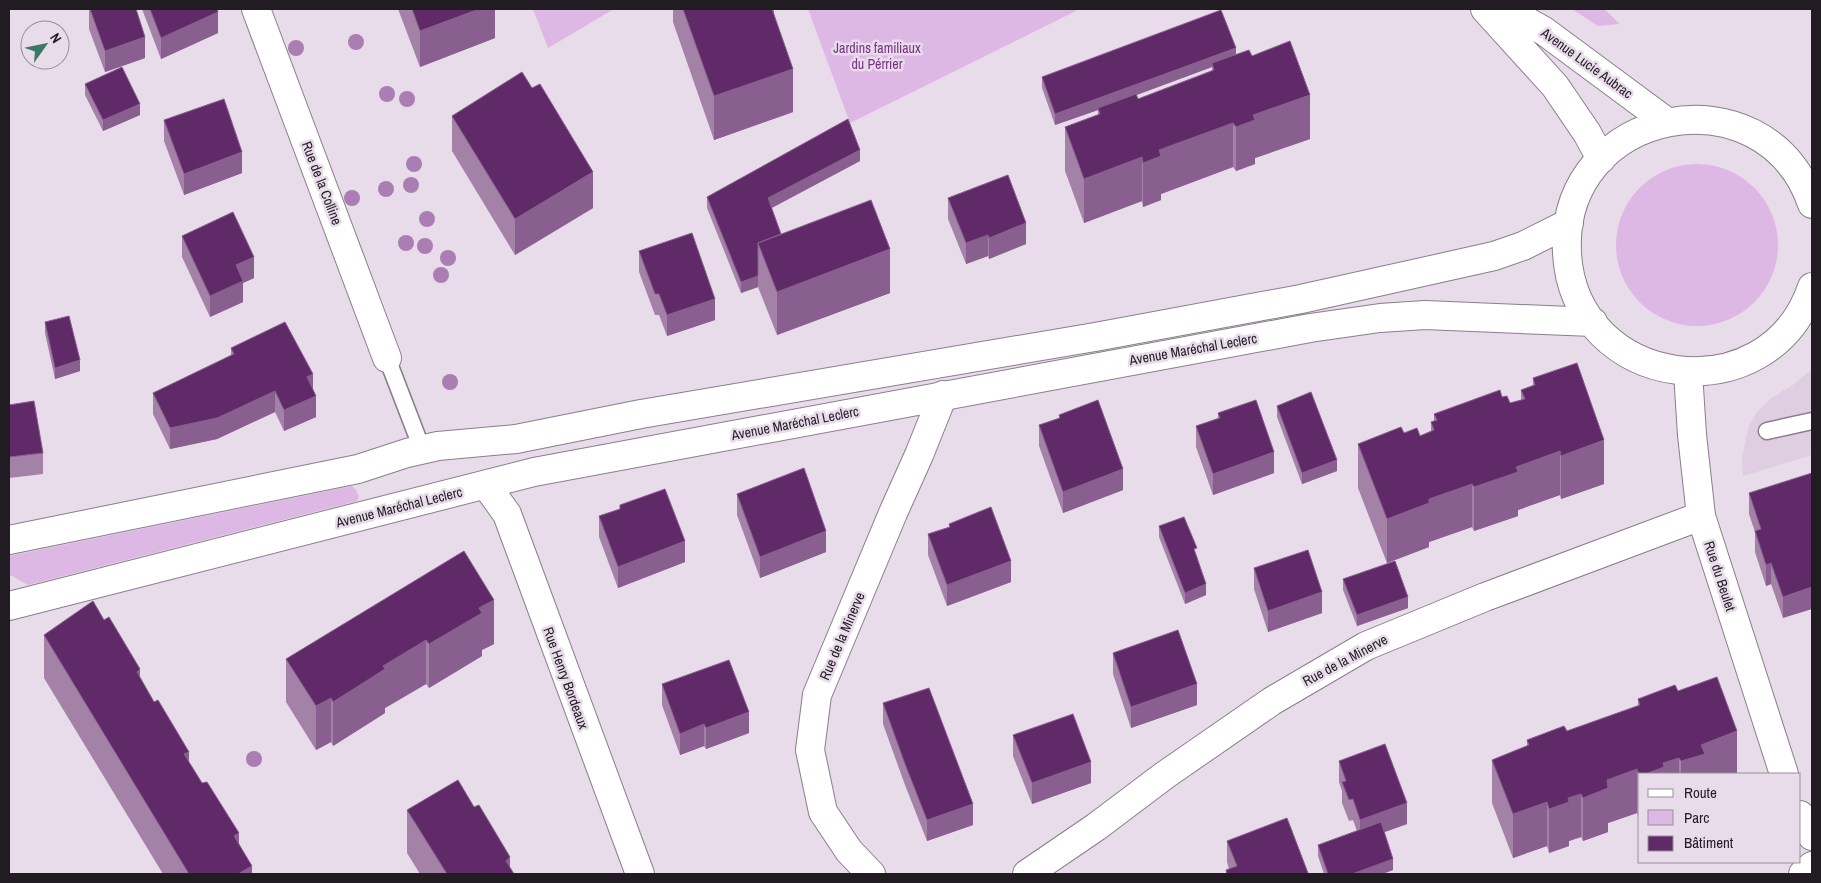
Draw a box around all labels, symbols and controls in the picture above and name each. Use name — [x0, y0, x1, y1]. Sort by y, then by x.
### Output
north arrow — [20, 20, 70, 70]
street label: Avenue Lucie Aubrac — [1537, 23, 1637, 102]
text: N — [46, 30, 66, 46]
park label: Jardins familiaux du Pérrier — [833, 39, 921, 73]
street label: Rue de la Colline — [298, 139, 346, 227]
street label: Avenue Maréchal Leclerc — [1127, 329, 1258, 369]
street label: Avenue Maréchal Leclerc — [729, 402, 860, 444]
street label: Avenue Maréchal Leclerc — [333, 483, 464, 532]
street label: Rue du Beulet — [1700, 539, 1740, 613]
street label: Rue de la Minerve — [815, 589, 869, 683]
street label: Rue Henry Bordeaux — [539, 625, 593, 732]
street label: Rue de la Minerve — [1299, 630, 1391, 690]
legend — [1638, 773, 1801, 863]
text: Route — [1684, 782, 1717, 803]
text: Parc — [1684, 807, 1709, 828]
text: Bâtiment — [1684, 832, 1734, 853]

